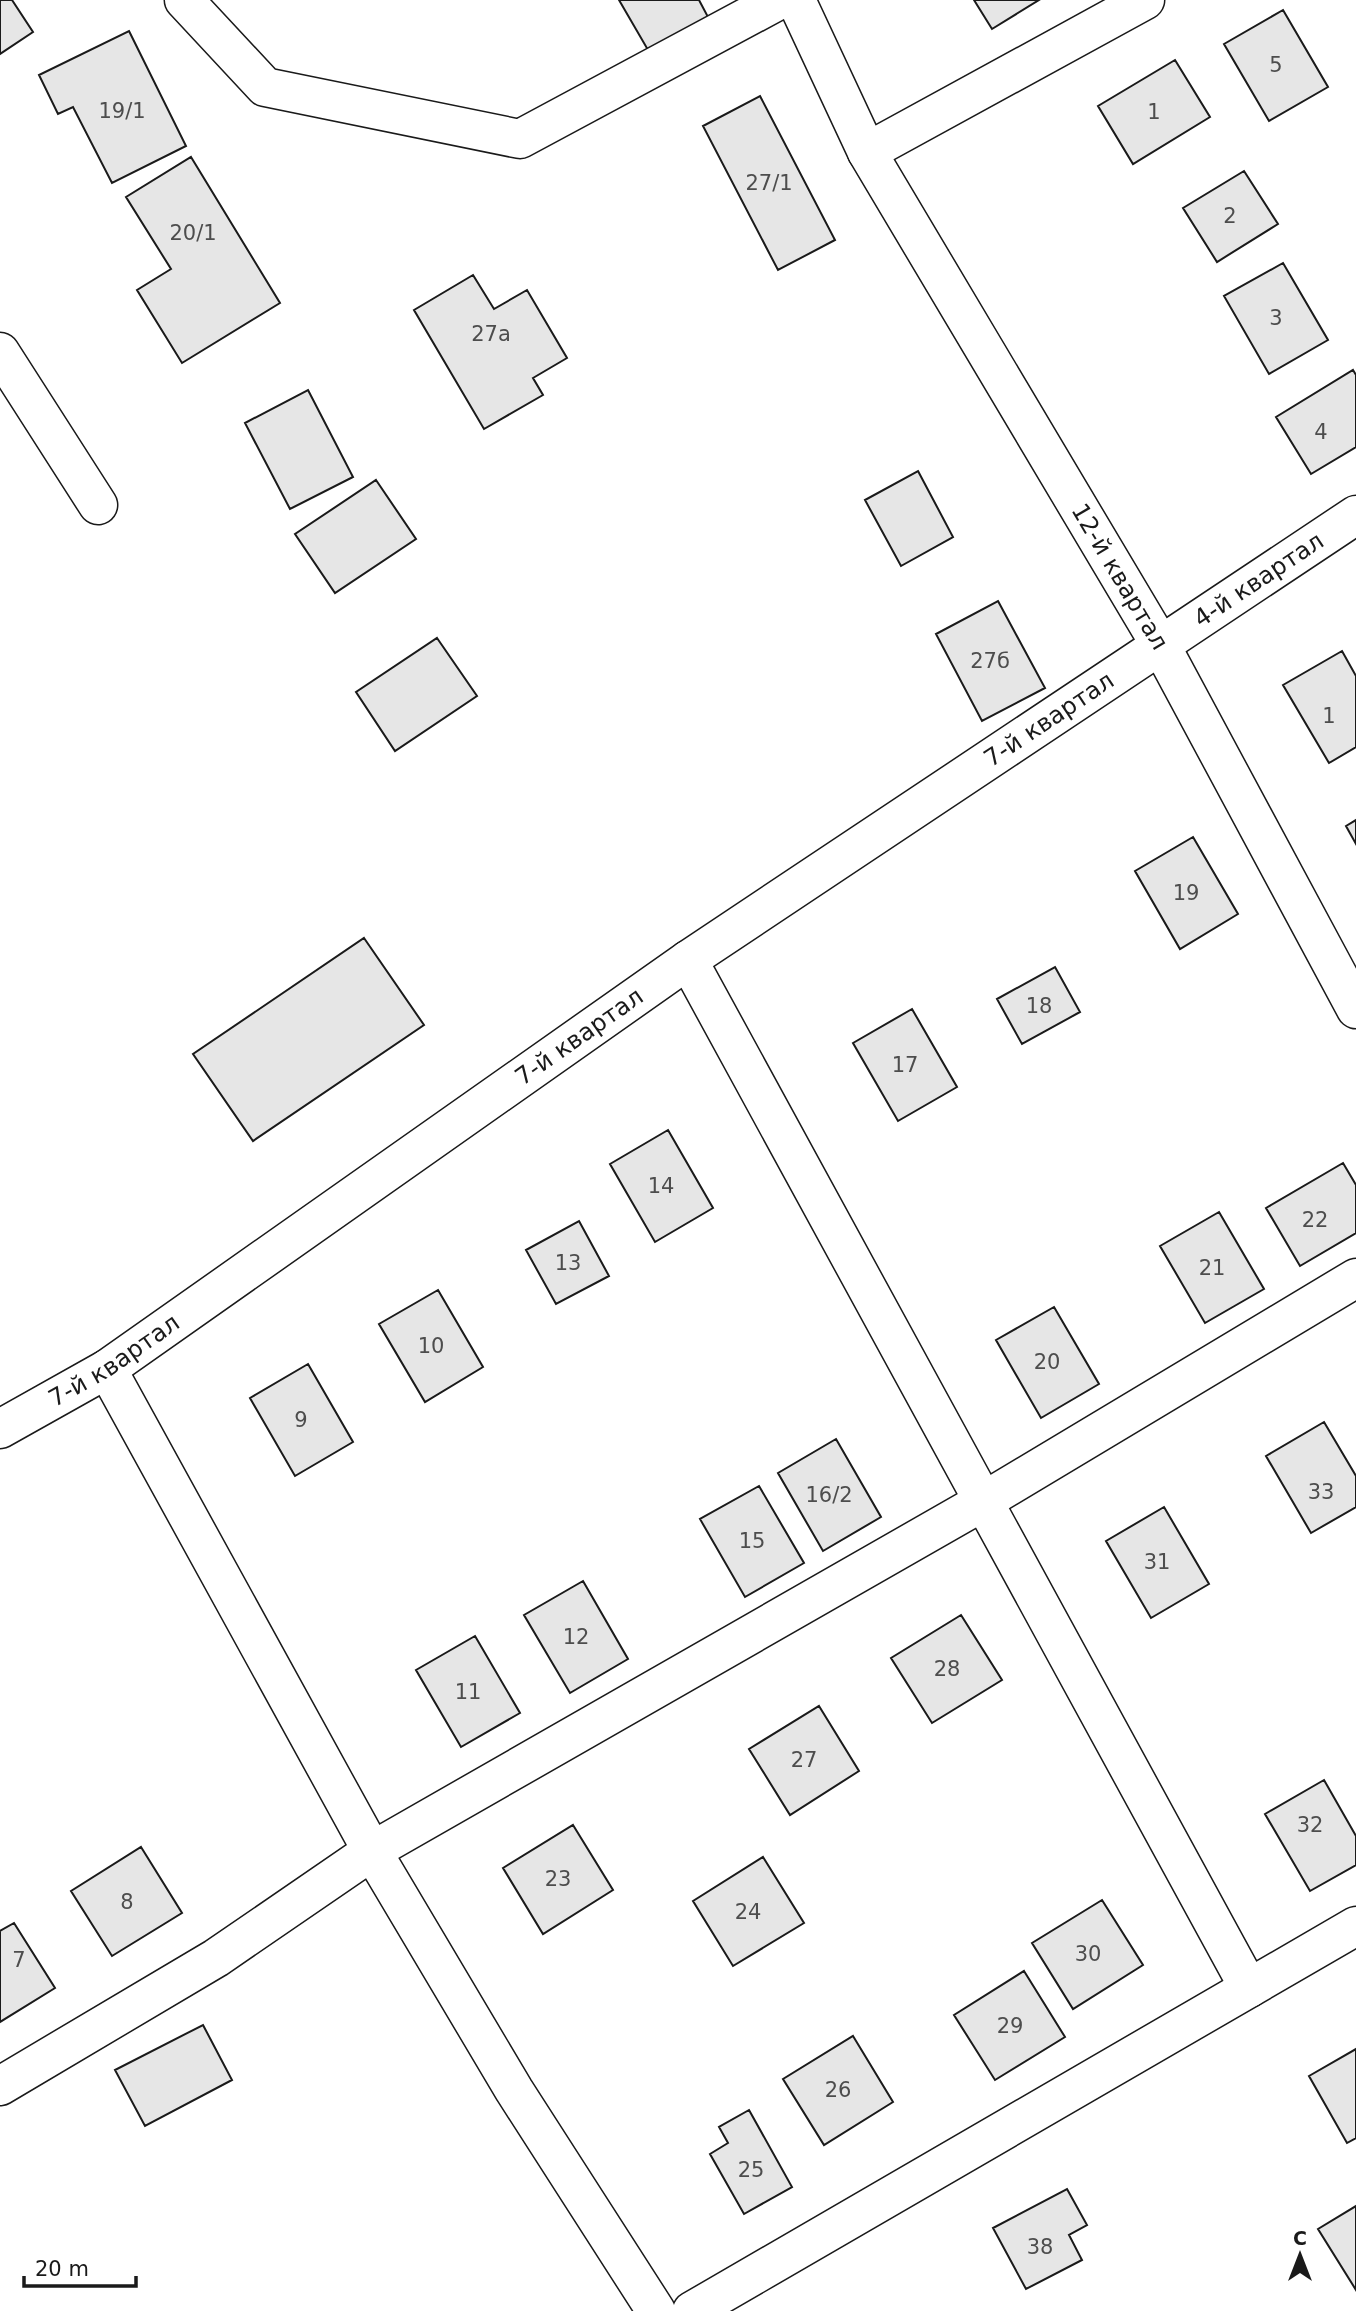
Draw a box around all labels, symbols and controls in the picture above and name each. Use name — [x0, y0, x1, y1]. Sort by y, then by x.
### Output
house number: 5 — [1269, 53, 1283, 77]
house number: 19/1 — [98, 99, 146, 123]
house number: 1 — [1147, 100, 1161, 124]
house number: 27/1 — [745, 171, 793, 195]
house number: 2 — [1223, 204, 1237, 228]
house number: 20/1 — [169, 221, 217, 245]
house number: 3 — [1269, 306, 1283, 330]
house number: 27а — [471, 322, 511, 346]
house number: 4 — [1314, 420, 1328, 444]
street label: 12-й квартал — [1066, 499, 1174, 655]
street label: 4-й квартал — [1189, 527, 1329, 633]
house number: 27б — [970, 649, 1010, 673]
street label: 7-й квартал — [979, 666, 1119, 773]
house number: 1 — [1322, 704, 1336, 728]
house number: 19 — [1173, 881, 1199, 905]
street label: 7-й квартал — [510, 982, 648, 1091]
house number: 18 — [1026, 994, 1052, 1018]
house number: 17 — [892, 1053, 918, 1077]
house number: 14 — [648, 1174, 674, 1198]
house number: 22 — [1302, 1208, 1328, 1232]
house number: 13 — [555, 1251, 581, 1275]
house number: 21 — [1199, 1256, 1225, 1280]
street label: 7-й квартал — [44, 1308, 185, 1413]
house number: 10 — [418, 1334, 444, 1358]
house number: 20 — [1034, 1350, 1060, 1374]
house number: 9 — [294, 1408, 308, 1432]
house number: 33 — [1308, 1480, 1334, 1504]
house number: 16/2 — [805, 1483, 853, 1507]
house number: 15 — [739, 1529, 765, 1553]
house number: 31 — [1144, 1550, 1170, 1574]
house number: 12 — [563, 1625, 589, 1649]
house number: 28 — [934, 1657, 960, 1681]
house number: 11 — [455, 1680, 481, 1704]
house number: 27 — [791, 1748, 817, 1772]
house number: 32 — [1297, 1813, 1323, 1837]
house number: 23 — [545, 1867, 571, 1891]
house number: 8 — [120, 1890, 134, 1914]
house number: 24 — [735, 1900, 761, 1924]
house number: 30 — [1075, 1942, 1101, 1966]
house number: 7 — [12, 1948, 26, 1972]
house number: 29 — [997, 2014, 1023, 2038]
house number: 26 — [825, 2078, 851, 2102]
house number: 25 — [738, 2158, 764, 2182]
north arrow — [1265, 2220, 1335, 2290]
text: С — [1293, 2227, 1307, 2249]
house number: 38 — [1027, 2235, 1053, 2259]
scale bar — [24, 2244, 136, 2288]
text: 20 m — [35, 2257, 89, 2281]

